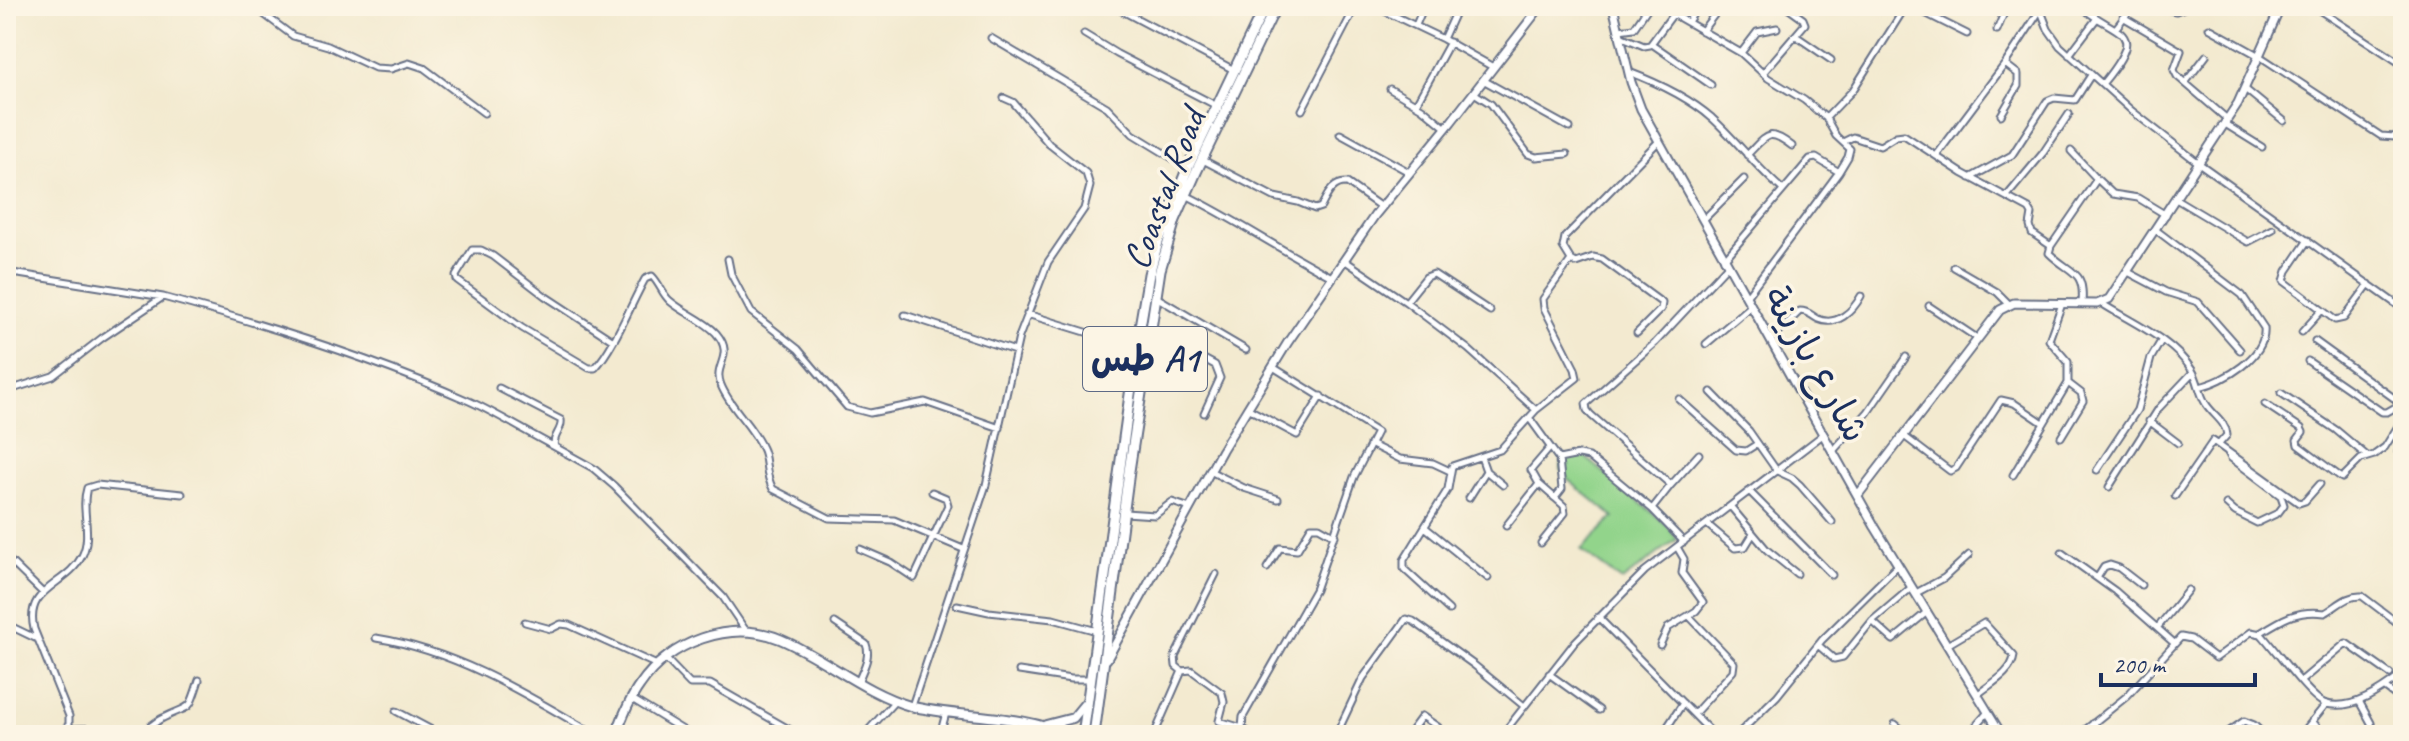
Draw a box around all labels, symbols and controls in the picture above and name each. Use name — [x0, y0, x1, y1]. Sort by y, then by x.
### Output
street label: Coastal Road — [1112, 97, 1218, 275]
street label: شارع بازينة — [1750, 278, 1879, 452]
road number: طس A1 — [1083, 327, 1207, 391]
scale bar — [2101, 637, 2255, 687]
text: 200 m — [2113, 650, 2167, 680]

